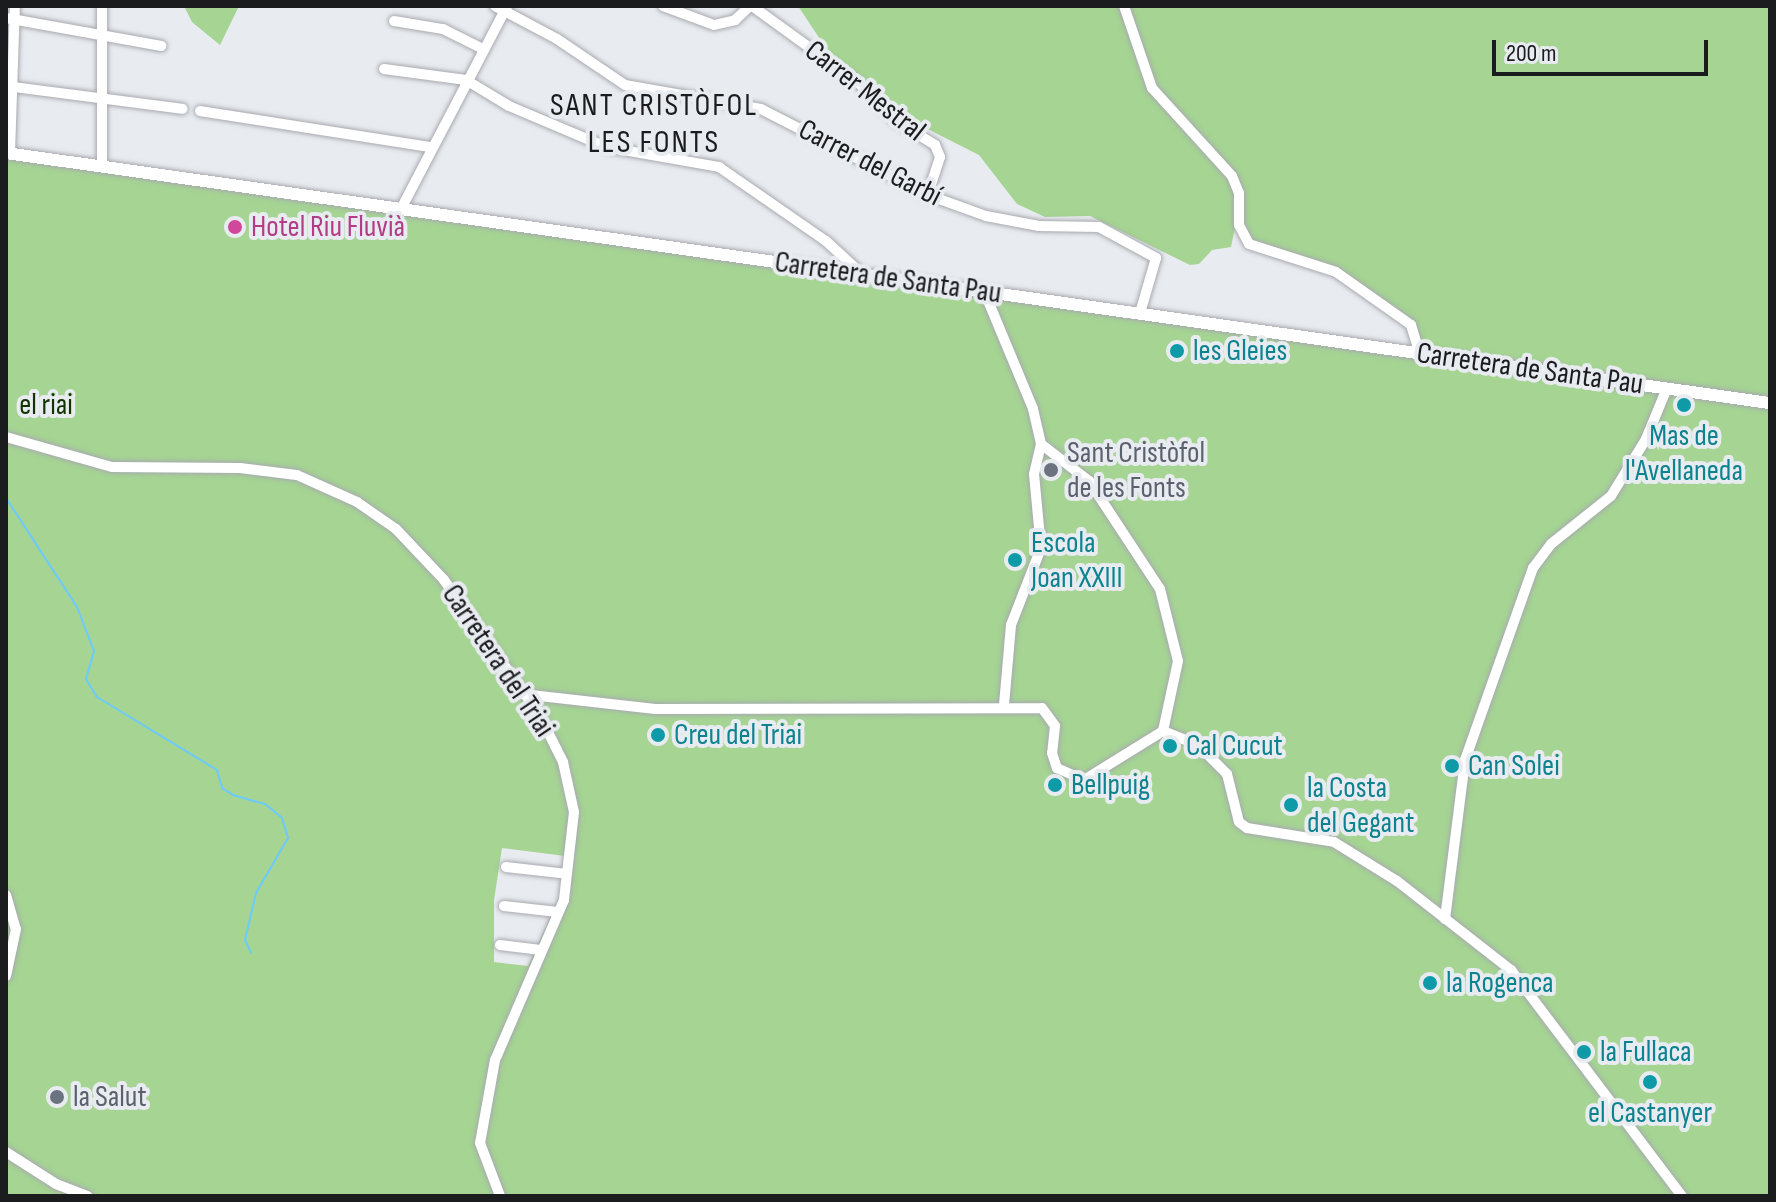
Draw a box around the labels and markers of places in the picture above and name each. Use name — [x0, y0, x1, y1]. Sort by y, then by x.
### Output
place label: Hotel Riu Fluvià — [251, 209, 405, 245]
marker: Hotel Riu Fluvià — [226, 218, 244, 236]
place label: les Gleies — [1193, 333, 1287, 369]
marker: les Gleies — [1168, 342, 1186, 360]
marker: Mas de l'Avellaneda — [1675, 396, 1693, 414]
place label: Mas de l'Avellaneda — [1625, 418, 1743, 488]
place label: Sant Cristòfol de les Fonts — [1067, 435, 1205, 506]
marker: Sant Cristòfol de les Fonts — [1042, 461, 1060, 479]
place label: Escola Joan XXIII — [1031, 525, 1123, 596]
marker: Escola Joan XXIII — [1006, 551, 1024, 569]
place label: Creu del Triai — [674, 717, 802, 753]
marker: Creu del Triai — [649, 726, 667, 744]
place label: Cal Cucut — [1186, 728, 1283, 764]
marker: Cal Cucut — [1161, 737, 1179, 755]
place label: Can Solei — [1468, 748, 1560, 784]
marker: Can Solei — [1443, 757, 1461, 775]
place label: Bellpuig — [1071, 767, 1150, 803]
place label: la Costa del Gegant — [1307, 770, 1414, 840]
marker: Bellpuig — [1046, 776, 1064, 794]
marker: la Costa del Gegant — [1282, 796, 1300, 814]
place label: la Rogenca — [1446, 965, 1554, 1001]
marker: la Rogenca — [1421, 974, 1439, 992]
place label: la Fullaca — [1600, 1034, 1692, 1070]
marker: la Fullaca — [1575, 1043, 1593, 1061]
marker: el Castanyer — [1641, 1073, 1659, 1091]
place label: la Salut — [73, 1079, 147, 1115]
marker: la Salut — [48, 1088, 66, 1106]
place label: el Castanyer — [1588, 1095, 1712, 1131]

